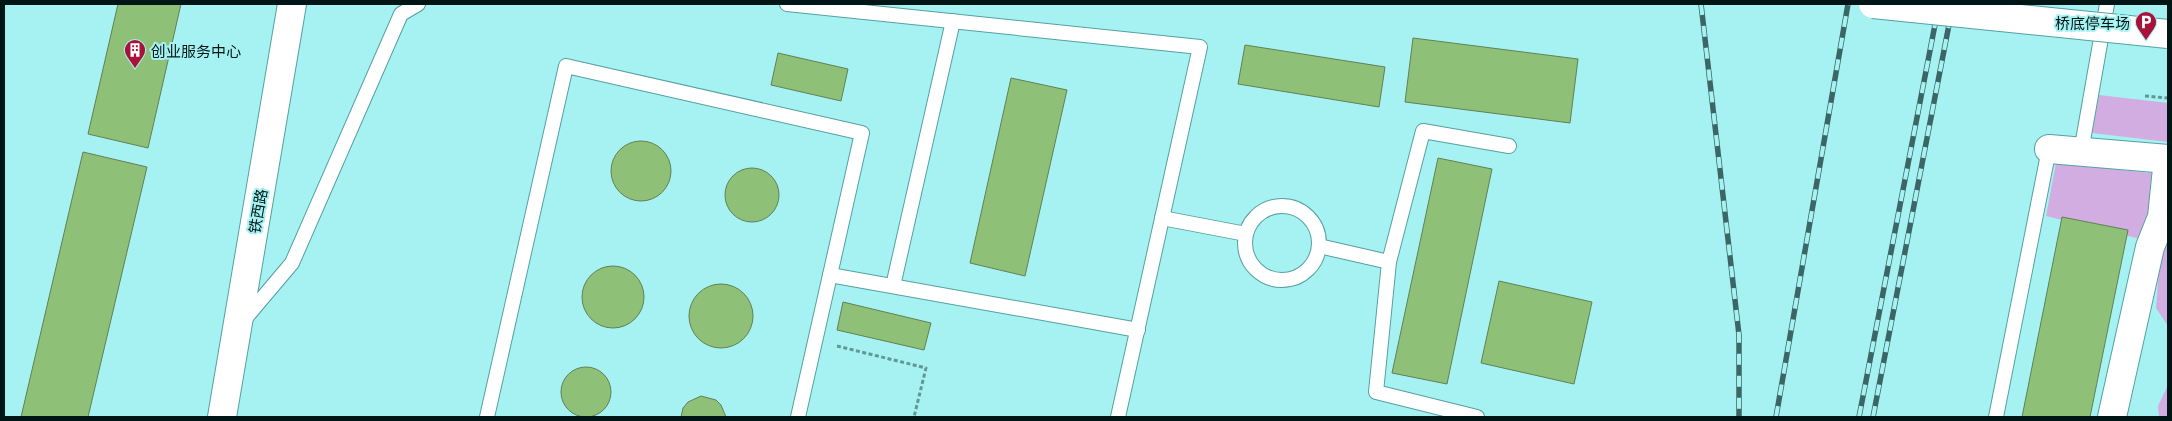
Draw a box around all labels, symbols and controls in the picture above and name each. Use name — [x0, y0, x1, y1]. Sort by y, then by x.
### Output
parking icon: 桥底停车场 — [2134, 10, 2158, 41]
place label: 桥底停车场 — [2055, 11, 2130, 34]
building icon: 创业服务中心 — [123, 38, 147, 69]
place label: 创业服务中心 — [151, 39, 241, 62]
street label: 铁西路 — [242, 187, 272, 235]

